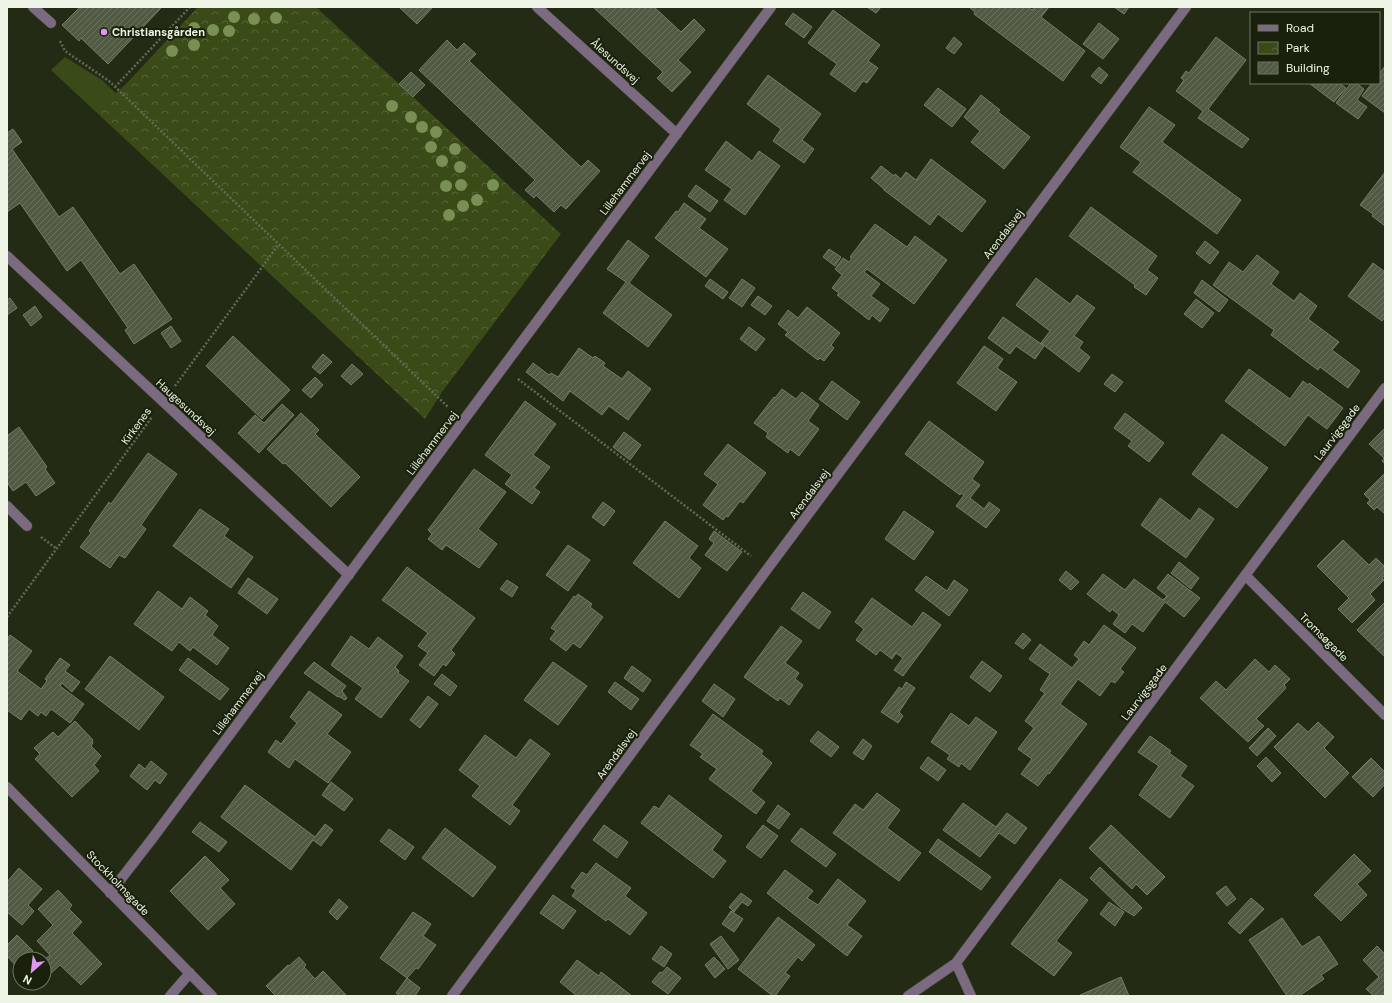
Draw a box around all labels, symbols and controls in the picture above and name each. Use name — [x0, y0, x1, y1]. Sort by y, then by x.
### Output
legend — [1250, 12, 1380, 84]
text: Road — [1286, 20, 1314, 36]
place label: Christiansgården — [112, 25, 205, 39]
marker: Christiansgården — [99, 27, 109, 37]
street label: Ålesundsvej — [588, 35, 642, 87]
text: Park — [1286, 40, 1310, 56]
text: Building — [1286, 60, 1330, 76]
street label: Lillehammervej — [596, 148, 654, 218]
street label: Arendalsvej — [980, 206, 1026, 262]
street label: Haugesundsvej — [153, 376, 219, 438]
street label: Laurvigsgade — [1311, 401, 1363, 463]
street label: Kirkenes — [118, 405, 154, 447]
street label: Lillehammervej — [403, 408, 461, 478]
street label: Arendalsvej — [786, 466, 832, 522]
street label: Tromsøgade — [1297, 610, 1351, 664]
street label: Laurvigsgade — [1118, 661, 1170, 723]
street label: Lillehammervej — [209, 668, 267, 738]
street label: Arendalsvej — [593, 726, 639, 782]
street label: Stockholmsgade — [84, 848, 152, 918]
north arrow — [12, 951, 52, 991]
text: N — [20, 972, 34, 988]

